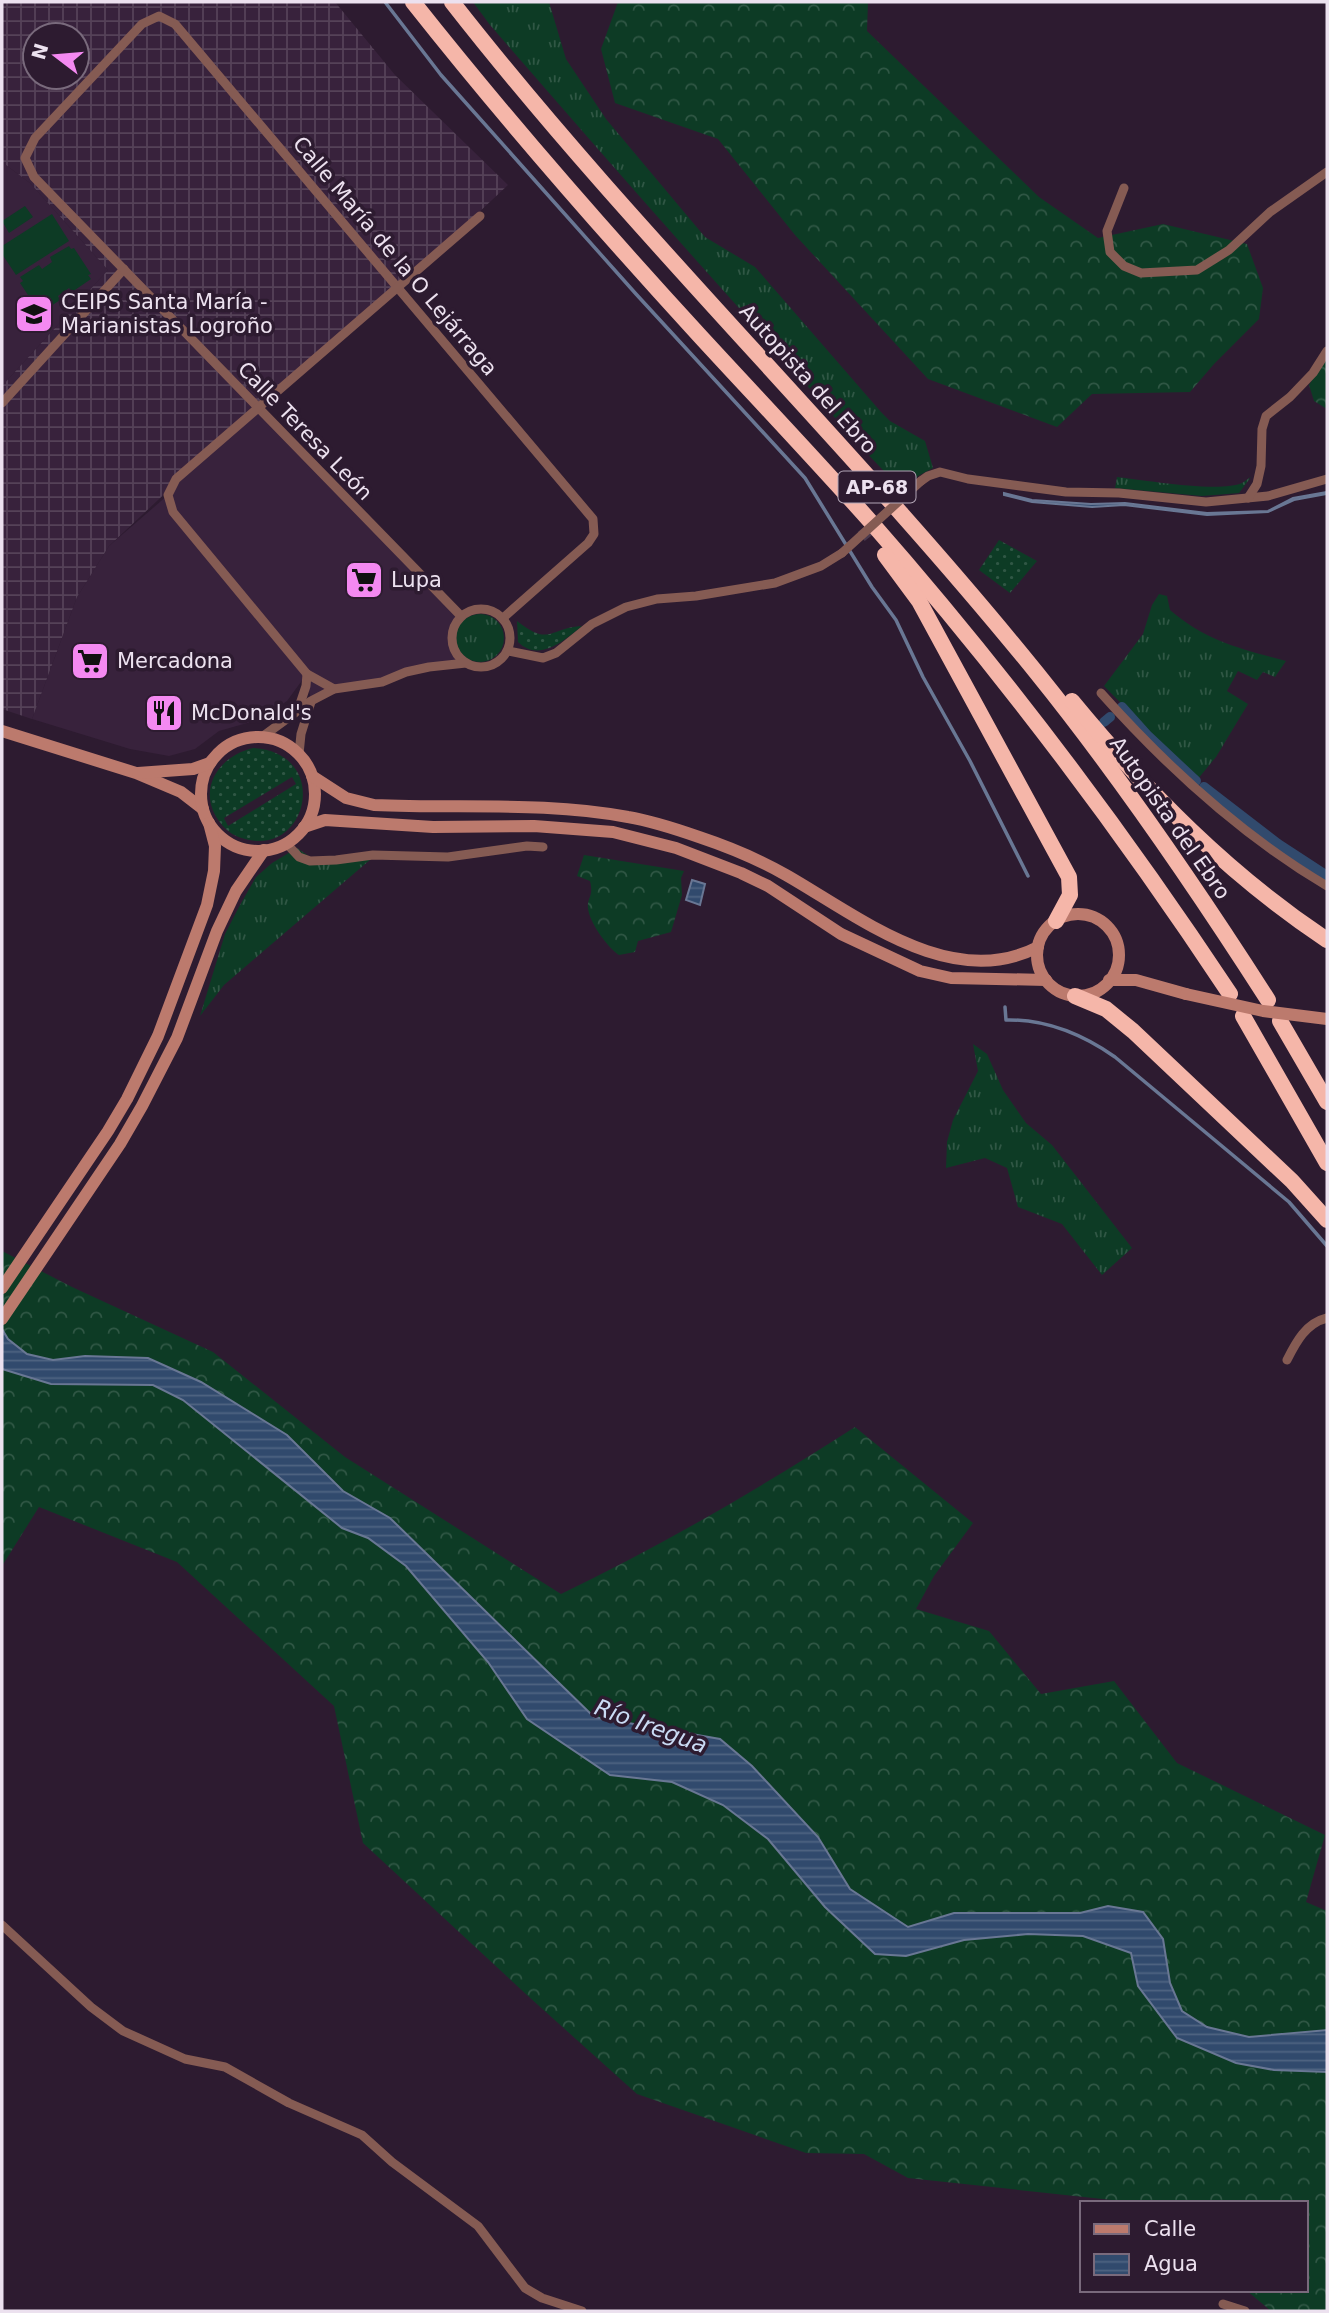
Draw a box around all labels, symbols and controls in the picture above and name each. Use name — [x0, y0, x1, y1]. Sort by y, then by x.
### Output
north arrow — [21, 21, 91, 91]
text: N — [27, 41, 52, 62]
street label: Calle María de la O Lejárraga — [288, 132, 502, 380]
place label: CEIPS Santa María - Marianistas Logroño — [61, 290, 273, 338]
school or university icon: CEIPS Santa María - Marianistas Logroño — [13, 293, 55, 335]
street label: Autopista del Ebro — [735, 299, 881, 459]
street label: Calle Teresa León — [233, 357, 377, 505]
road number: AP-68 — [838, 472, 916, 502]
supermarket icon: Lupa — [343, 559, 385, 601]
place label: Lupa — [391, 568, 442, 592]
supermarket icon: Mercadona — [69, 640, 111, 682]
place label: Mercadona — [117, 649, 233, 673]
restaurant icon: McDonald's — [143, 692, 185, 734]
place label: McDonald's — [191, 701, 312, 725]
street label: Autopista del Ebro — [1105, 732, 1235, 904]
water label: Río Iregua — [591, 1694, 711, 1758]
legend — [1080, 2201, 1308, 2292]
text: Calle — [1144, 2217, 1196, 2241]
text: Agua — [1144, 2252, 1198, 2276]

